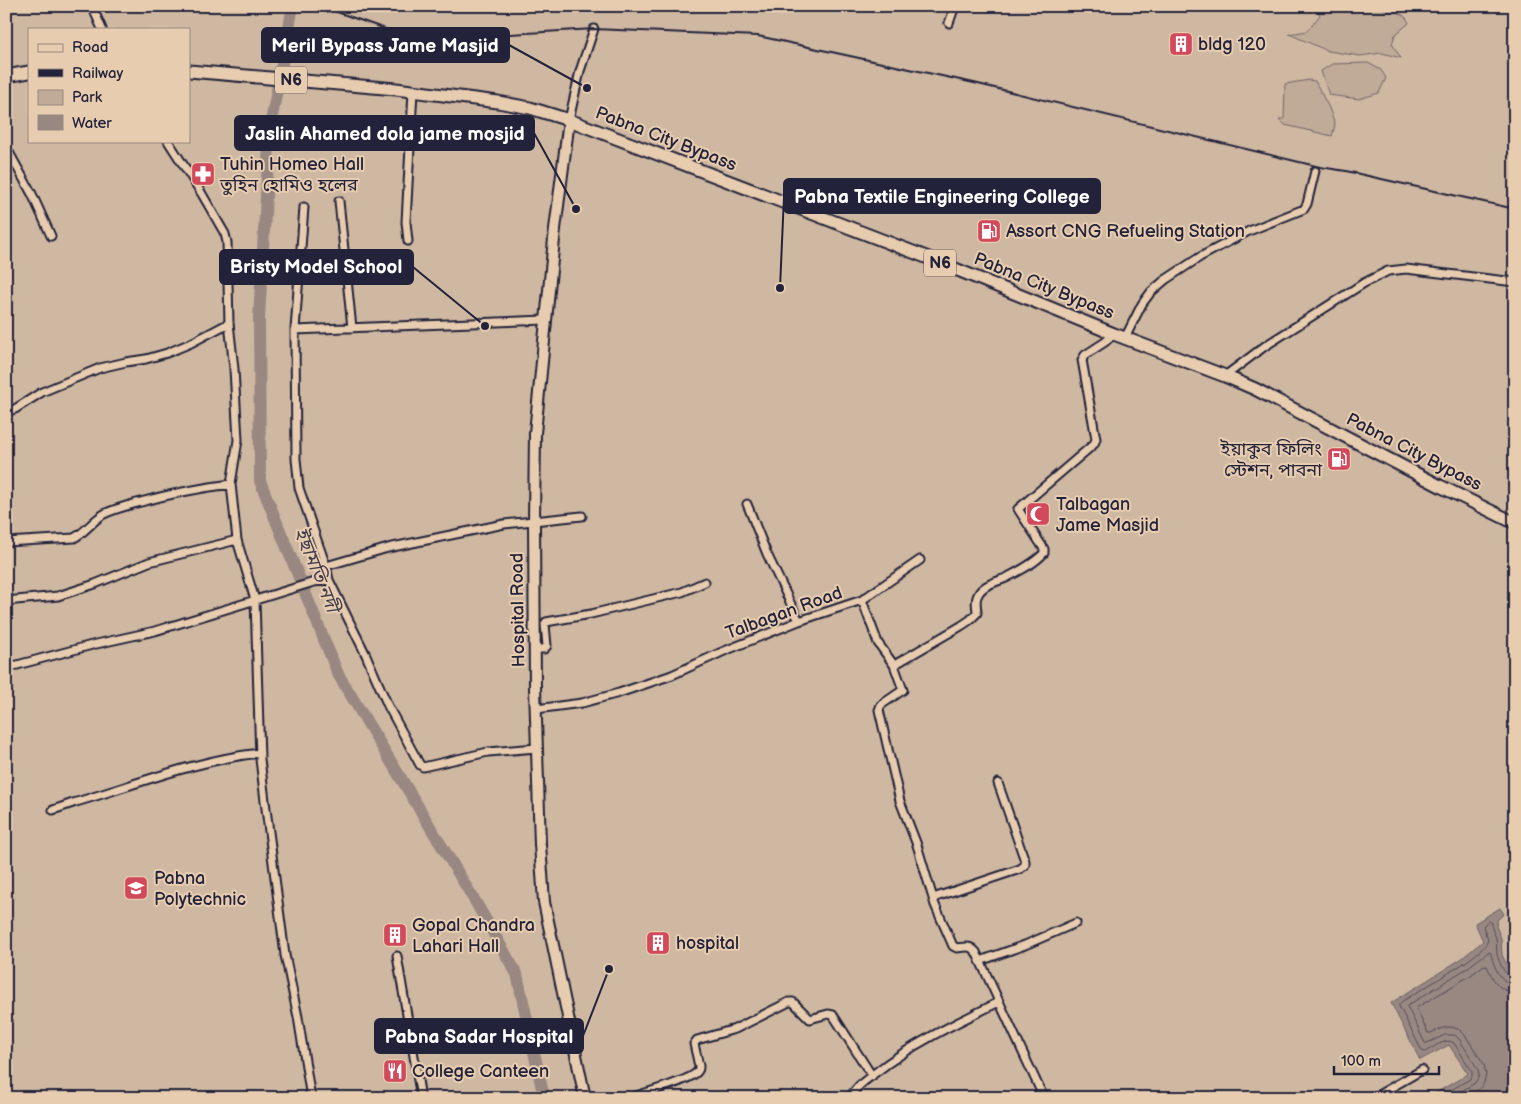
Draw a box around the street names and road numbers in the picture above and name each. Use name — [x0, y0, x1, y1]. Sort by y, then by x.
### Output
road number: N6 — [275, 66, 307, 94]
street label: Pabna City Bypass — [592, 102, 740, 176]
street label: Pabna City Bypass — [971, 248, 1117, 324]
road number: N6 — [924, 250, 956, 276]
street label: Pabna City Bypass — [1343, 409, 1485, 495]
street label: Hospital Road — [507, 553, 529, 667]
street label: Talbagan Road — [723, 582, 845, 644]

